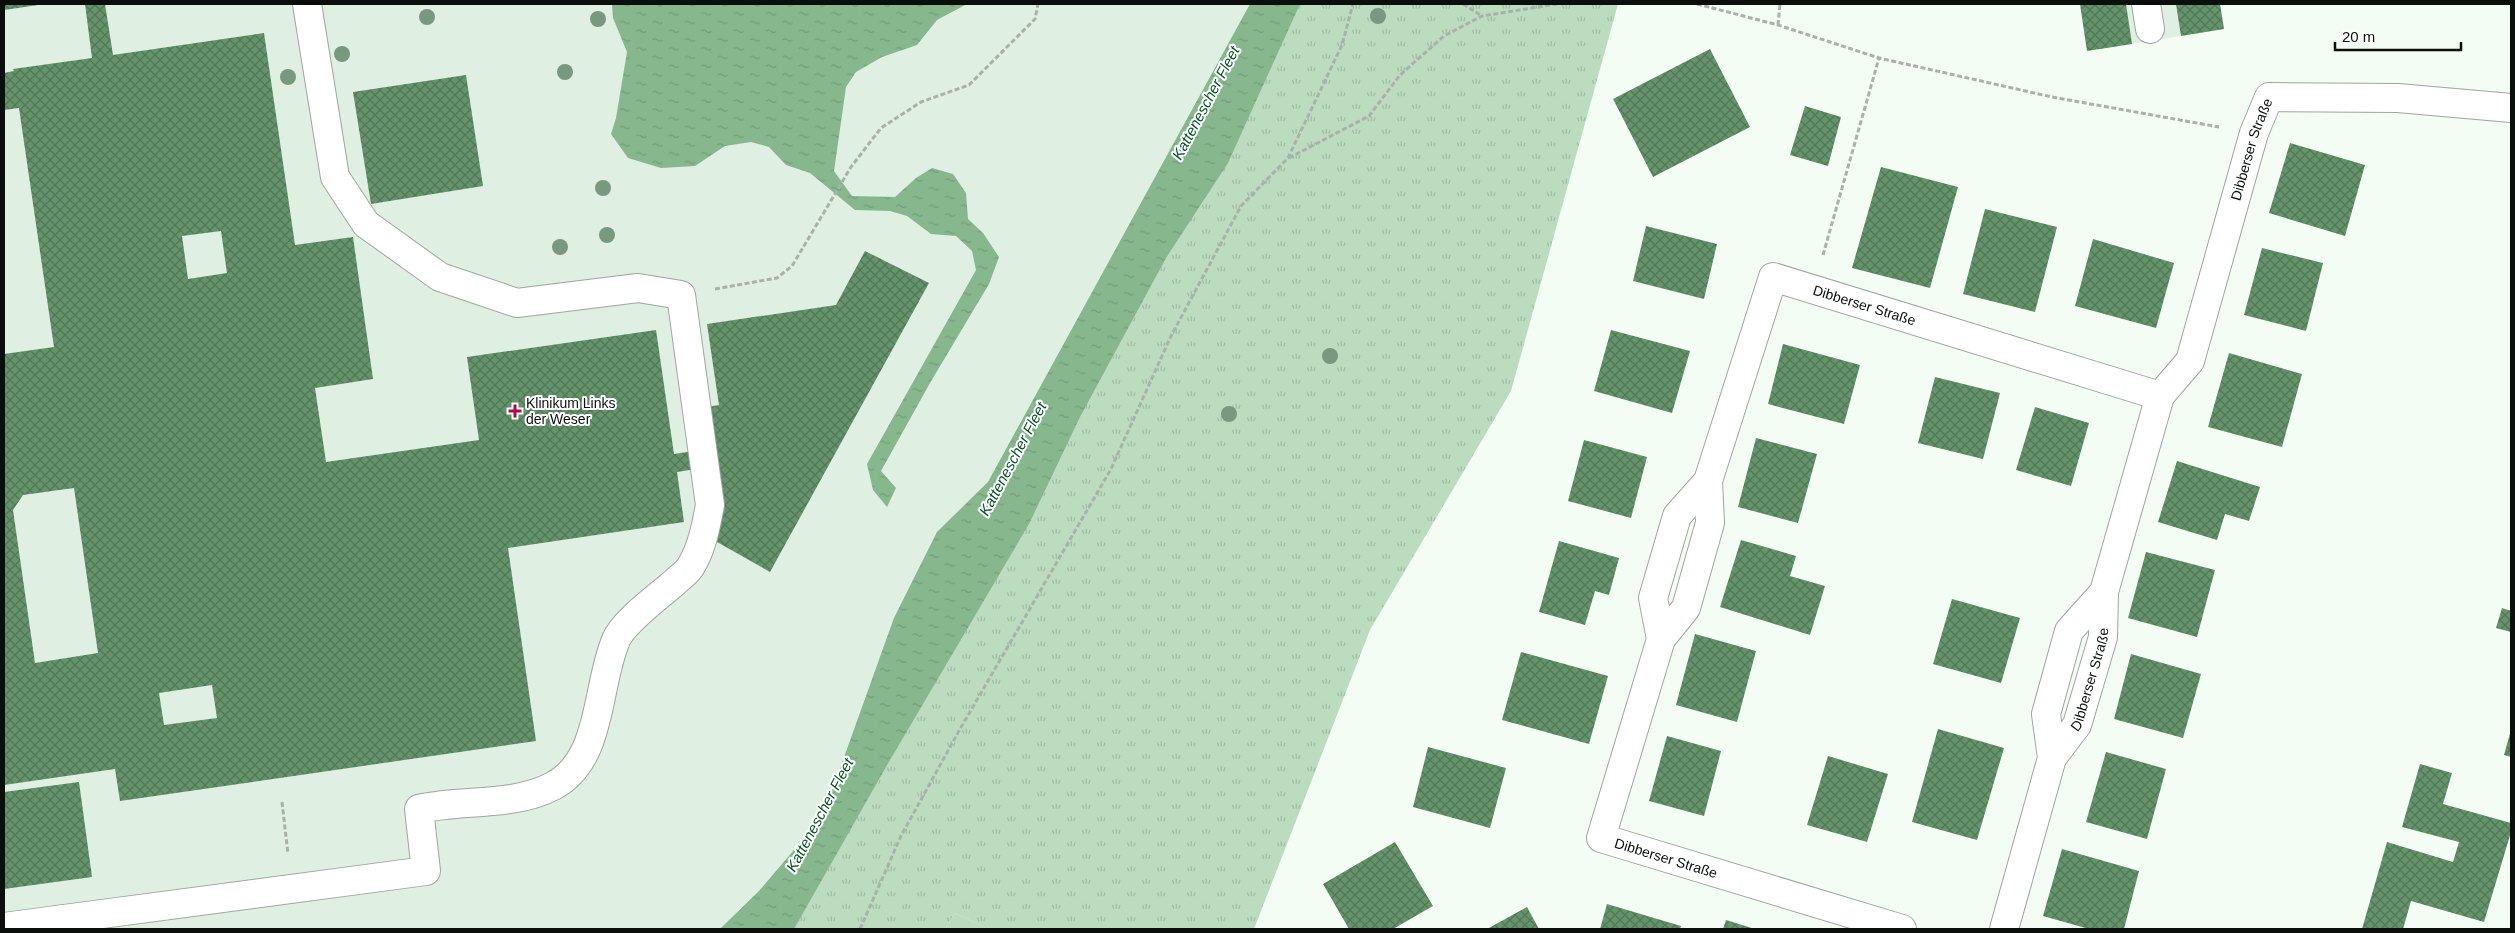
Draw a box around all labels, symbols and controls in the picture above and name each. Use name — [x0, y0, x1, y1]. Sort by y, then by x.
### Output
scale bar — [2335, 20, 2461, 52]
text: 20 m — [2342, 28, 2375, 45]
water label: Kattenescher Fleet — [1168, 42, 1243, 162]
street label: Dibberser Straße — [2227, 96, 2276, 202]
street label: Dibberser Straße — [1811, 282, 1918, 328]
place label: Klinikum Links der Weser — [526, 395, 615, 427]
water label: Kattenescher Fleet — [975, 398, 1050, 518]
marker: Klinikum Links der Weser — [508, 404, 522, 418]
street label: Dibberser Straße — [2067, 627, 2111, 734]
water label: Kattenescher Fleet — [782, 754, 857, 874]
street label: Dibberser Straße — [1613, 835, 1720, 881]

